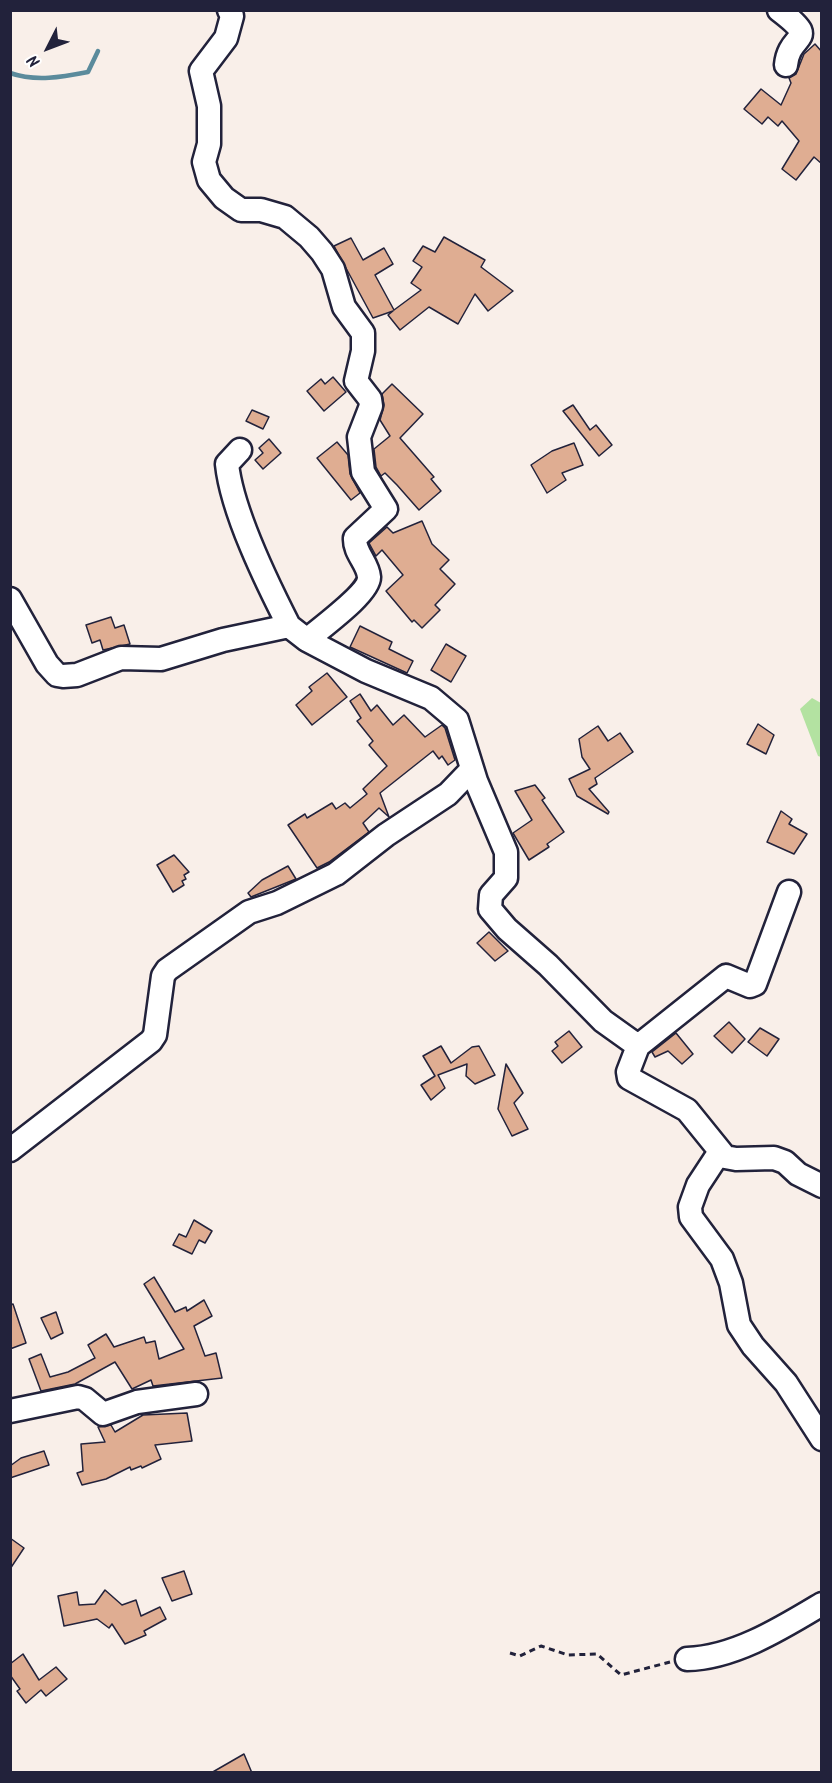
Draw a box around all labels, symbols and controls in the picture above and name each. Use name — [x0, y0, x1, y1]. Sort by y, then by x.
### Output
north arrow — [18, 18, 78, 78]
text: N — [22, 48, 47, 73]

